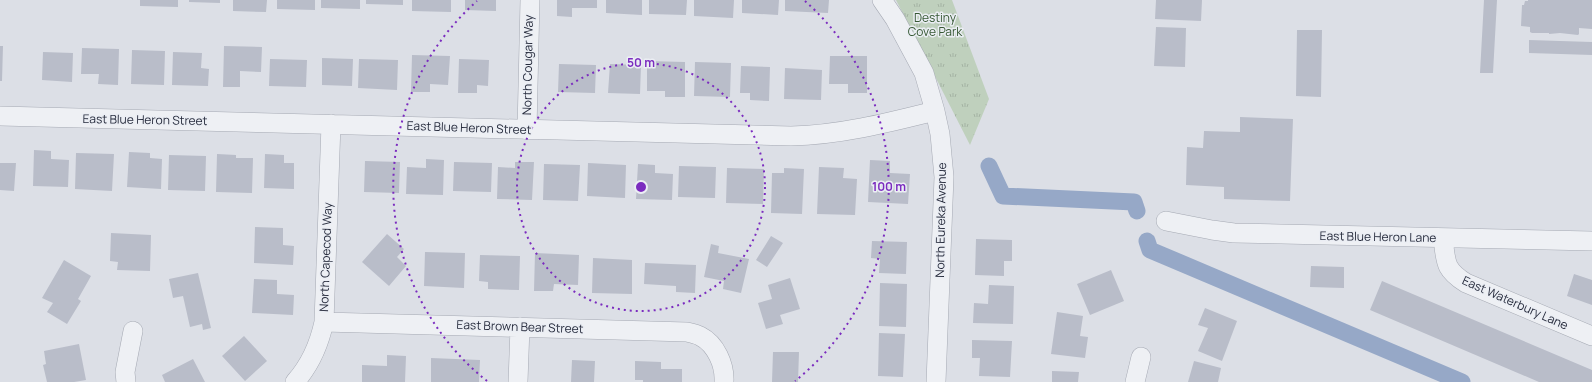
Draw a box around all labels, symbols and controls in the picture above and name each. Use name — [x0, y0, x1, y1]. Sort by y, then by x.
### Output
park label: Destiny Cove Park — [908, 9, 963, 40]
street label: North Cougar Way — [518, 14, 537, 115]
text: 50 m — [627, 54, 655, 71]
street label: East Blue Heron Street — [82, 110, 208, 129]
street label: East Blue Heron Street — [406, 117, 532, 138]
street label: North Eureka Avenue — [931, 162, 950, 278]
text: 100 m — [872, 178, 906, 195]
centre of rings — [634, 180, 648, 194]
street label: North Capecod Way — [315, 201, 336, 312]
street label: East Blue Heron Lane — [1320, 227, 1436, 246]
street label: East Waterbury Lane — [1460, 272, 1571, 334]
street label: East Brown Bear Street — [456, 316, 584, 337]

